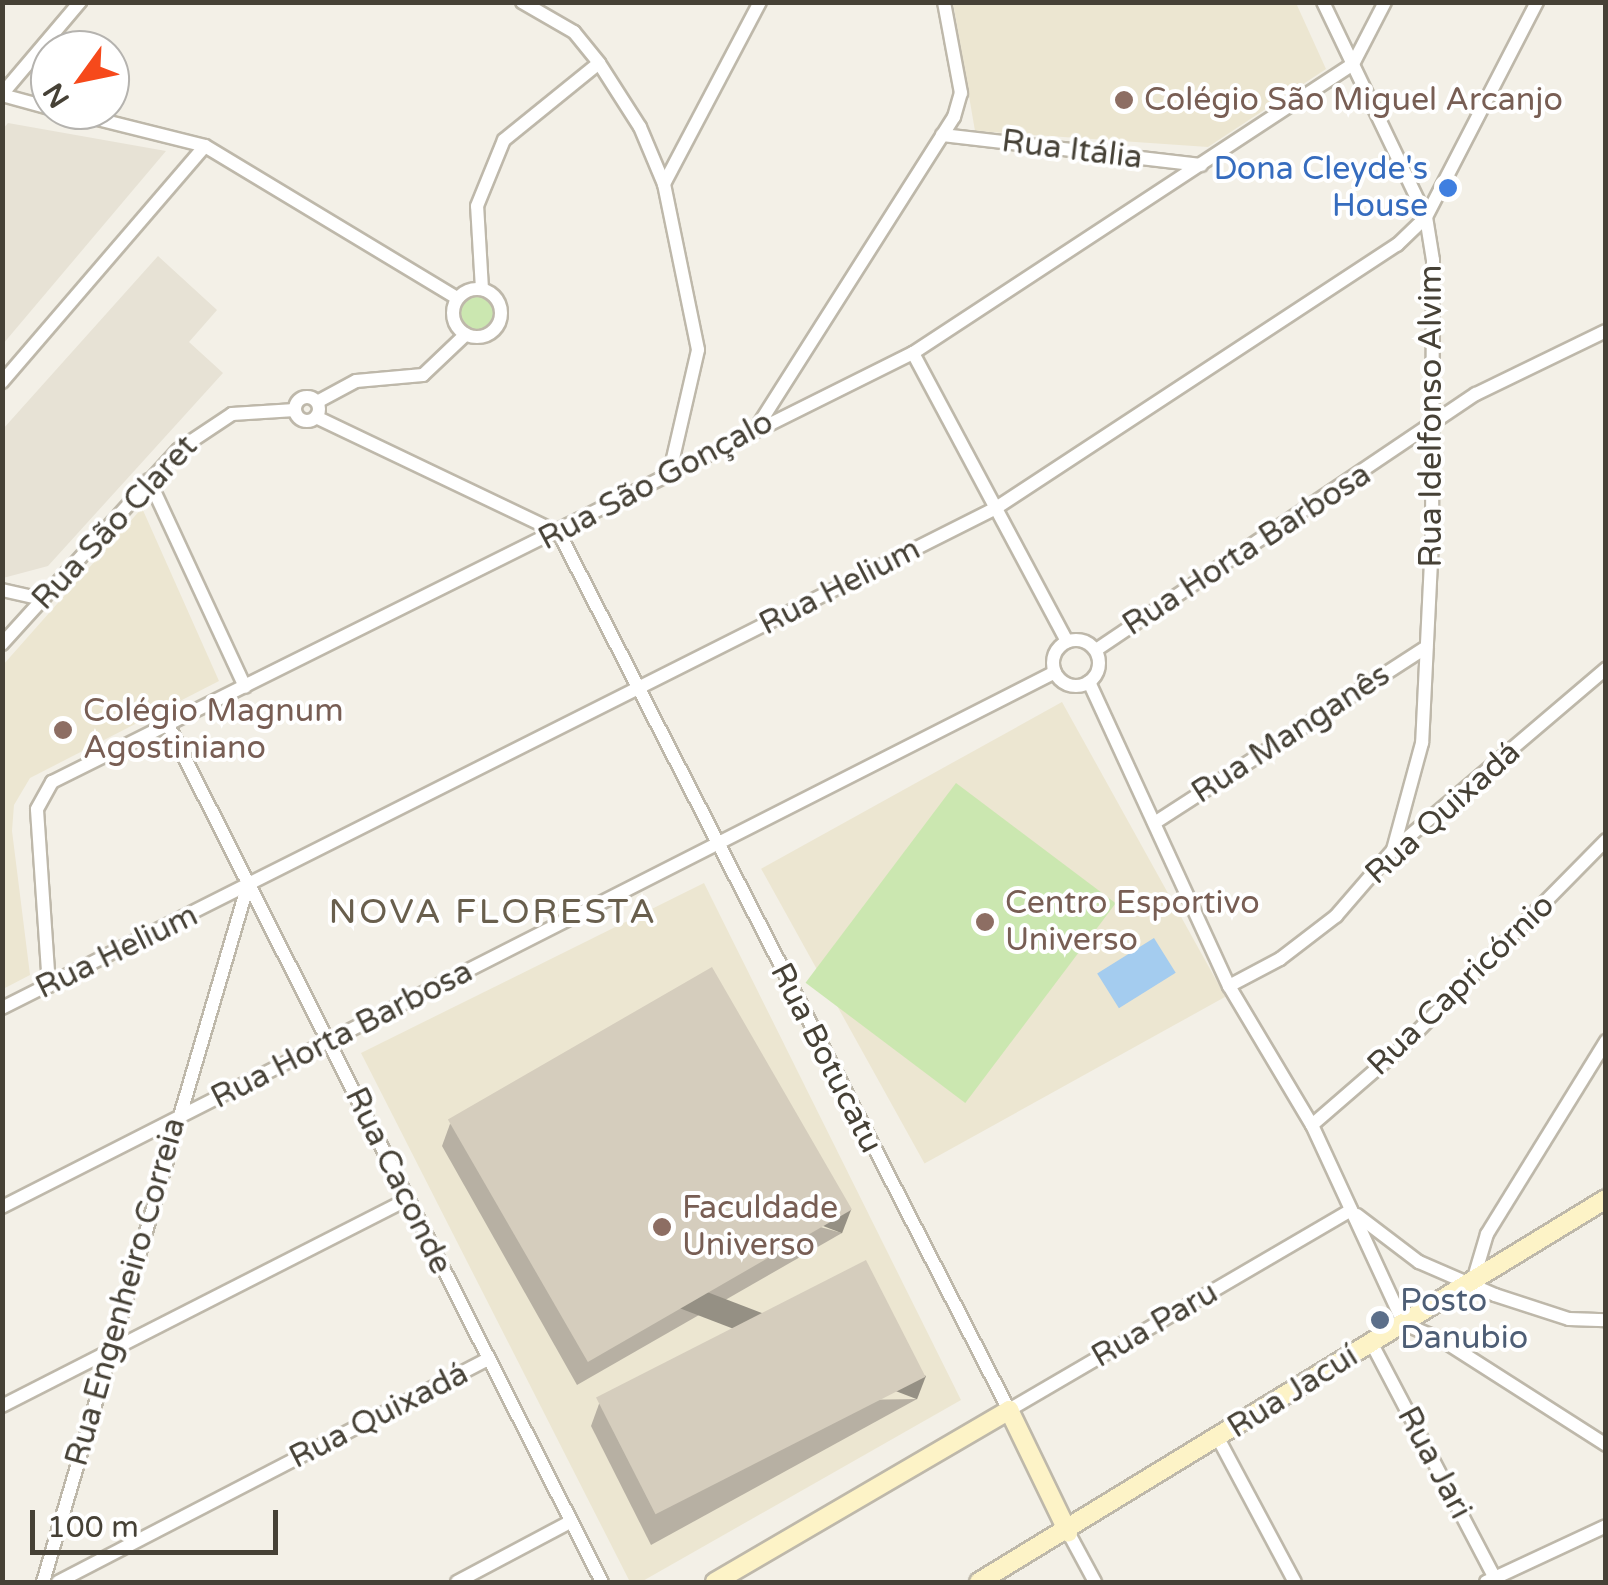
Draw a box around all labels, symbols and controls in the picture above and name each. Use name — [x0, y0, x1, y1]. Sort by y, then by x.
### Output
north arrow — [30, 30, 130, 130]
text: N — [36, 77, 77, 114]
place label: Colégio São Miguel Arcanjo — [1144, 81, 1563, 119]
marker: Colégio São Miguel Arcanjo — [1113, 89, 1135, 111]
street label: Rua Itália — [999, 122, 1145, 178]
place label: Dona Cleyde's House — [1213, 151, 1428, 226]
marker: Dona Cleyde's House — [1437, 177, 1459, 199]
street label: Rua Idelfonso Alvim — [1412, 265, 1450, 567]
street label: Rua São Gonçalo — [532, 403, 780, 559]
street label: Rua São Claret — [24, 428, 206, 618]
street label: Rua Horta Barbosa — [1116, 455, 1378, 645]
street label: Rua Helium — [753, 530, 927, 644]
street label: Rua Manganês — [1185, 656, 1397, 812]
place label: Colégio Magnum Agostiniano — [83, 693, 344, 768]
marker: Colégio Magnum Agostiniano — [52, 719, 74, 741]
street label: Rua Quixadá — [1358, 733, 1528, 893]
place label: Centro Esportivo Universo — [1005, 885, 1260, 960]
street label: Rua Capricórnio — [1360, 886, 1562, 1084]
district label: NOVA FLORESTA — [328, 891, 658, 933]
street label: Rua Helium — [30, 896, 204, 1008]
marker: Centro Esportivo Universo — [974, 911, 996, 933]
street label: Rua Horta Barbosa — [205, 953, 479, 1117]
street label: Rua Botucatu — [762, 957, 890, 1159]
street label: Rua Caconde — [336, 1081, 460, 1281]
street label: Rua Engenheiro Correia — [58, 1113, 194, 1471]
place label: Faculdade Universo — [682, 1190, 838, 1265]
marker: Faculdade Universo — [651, 1216, 673, 1238]
street label: Rua Paru — [1085, 1274, 1225, 1376]
place label: Posto Danubio — [1400, 1283, 1528, 1358]
marker: Posto Danubio — [1369, 1309, 1391, 1331]
street label: Rua Jacuí — [1221, 1337, 1365, 1447]
street label: Rua Quixadá — [283, 1355, 475, 1477]
street label: Rua Jari — [1388, 1400, 1480, 1526]
scale bar — [35, 1490, 282, 1552]
text: 100 m — [47, 1509, 139, 1546]

